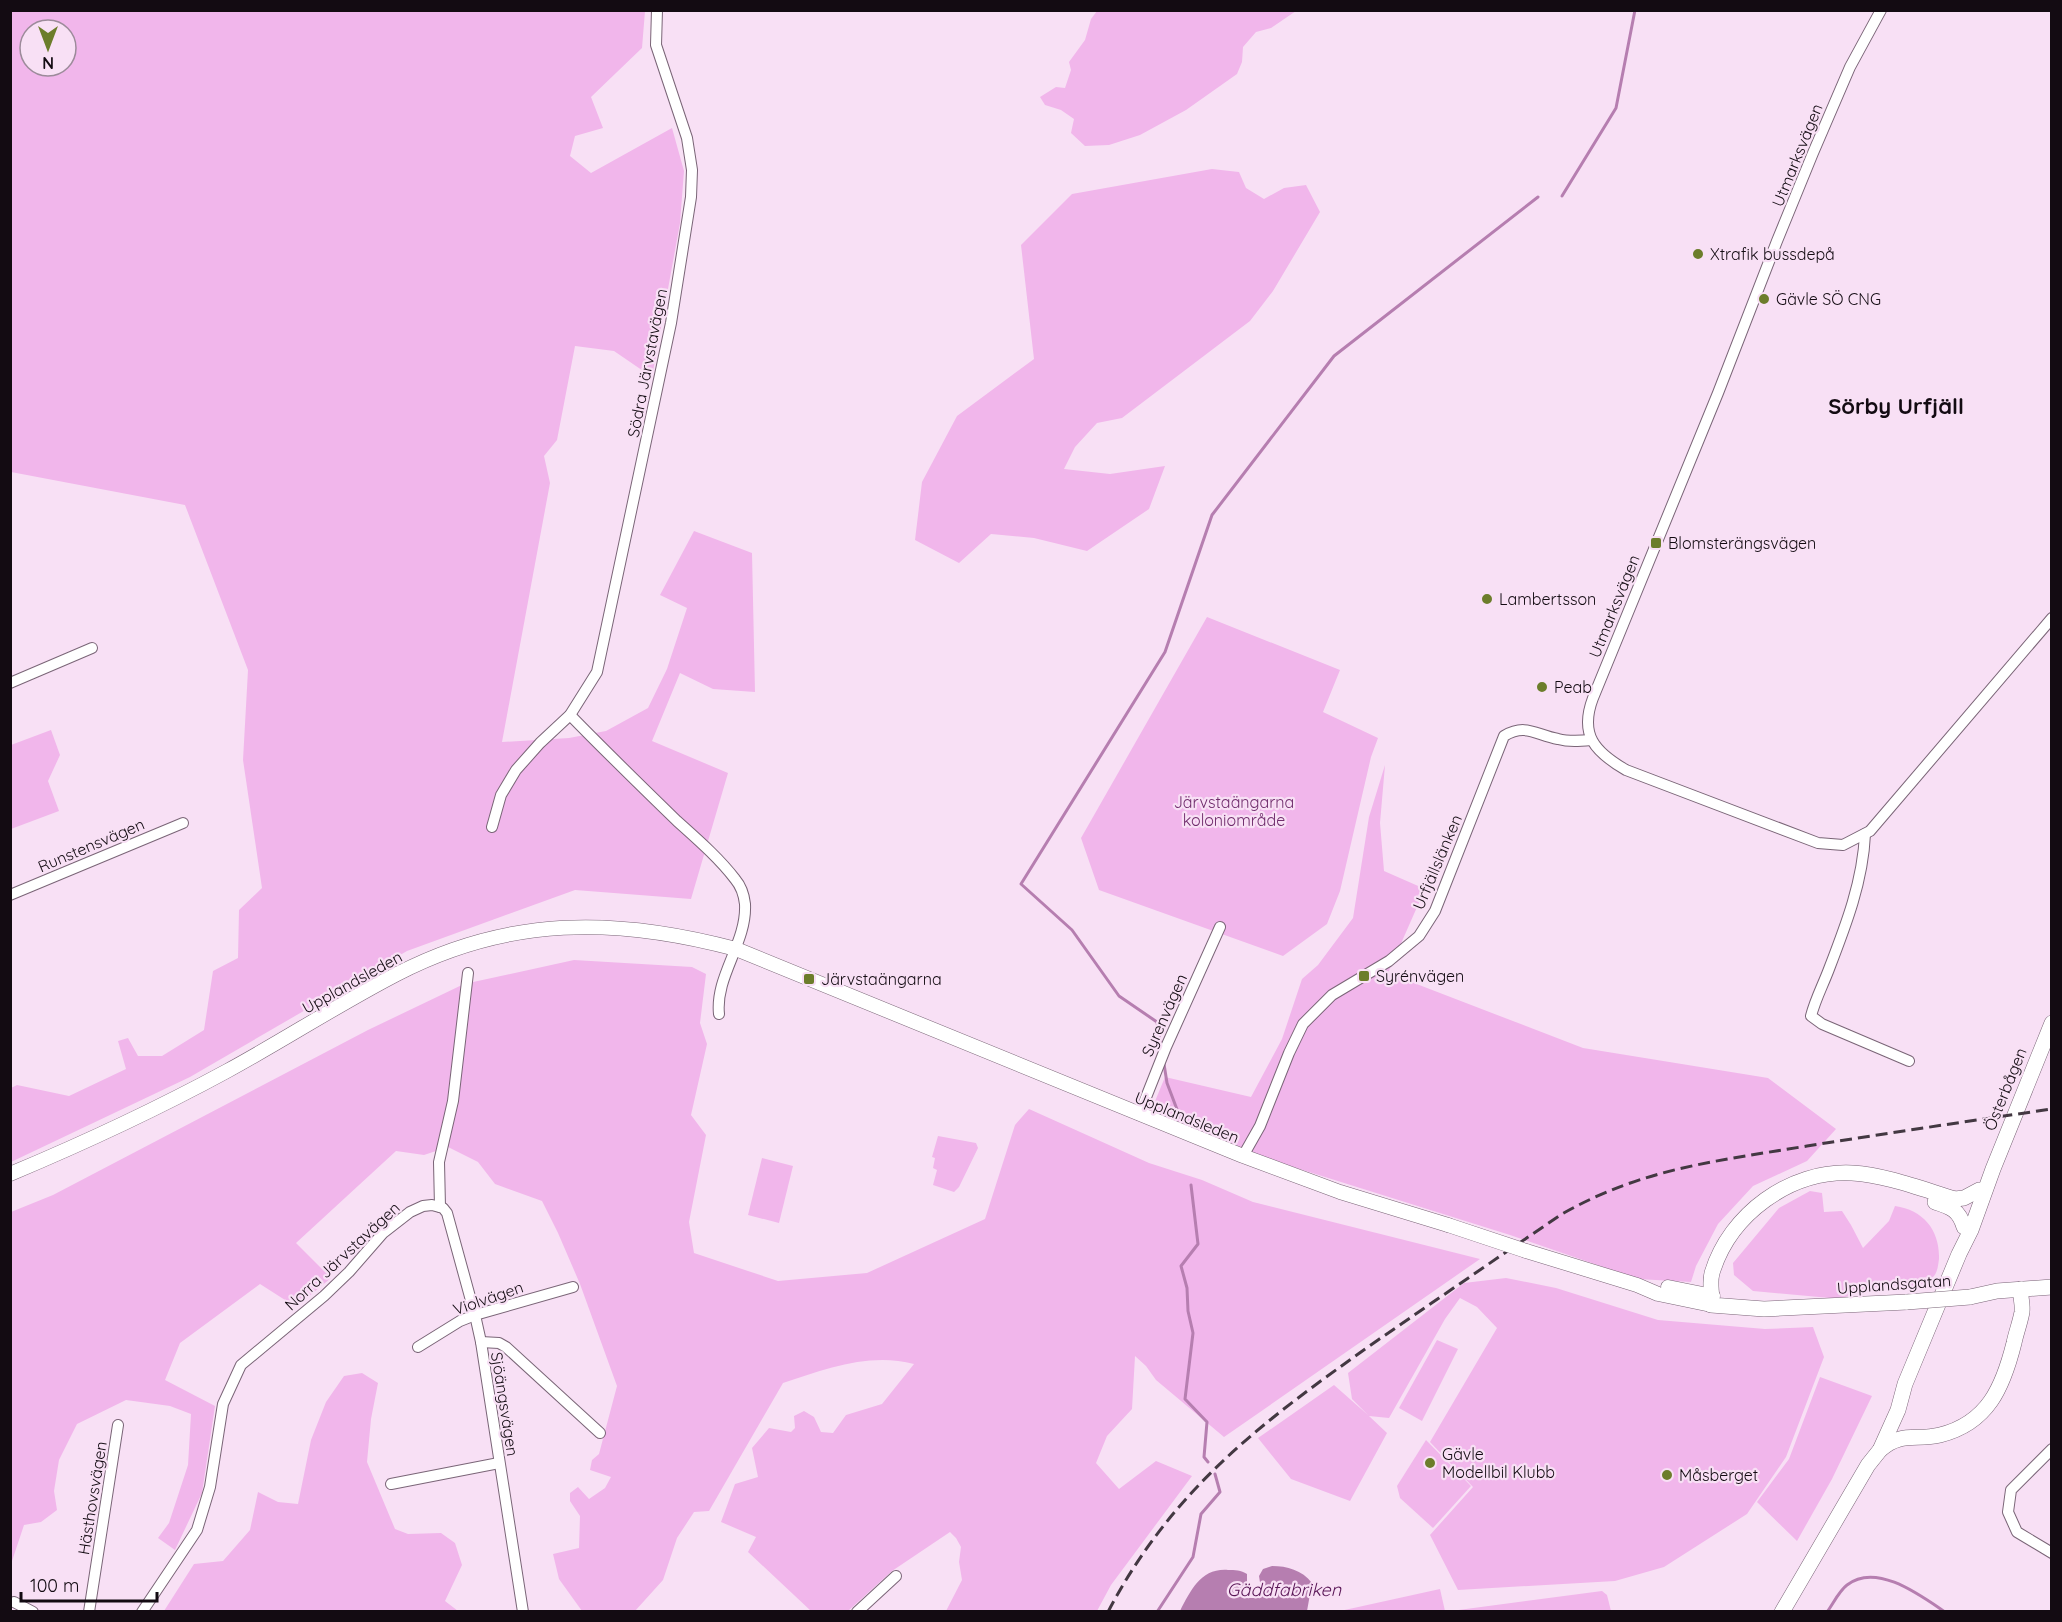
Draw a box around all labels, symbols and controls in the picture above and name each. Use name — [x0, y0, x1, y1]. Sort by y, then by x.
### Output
north arrow — [18, 18, 78, 78]
text: N — [42, 53, 54, 73]
street label: Utmarksvägen — [1767, 101, 1827, 209]
place label: Xtrafik bussdepå — [1710, 244, 1835, 264]
marker: Xtrafik bussdepå — [1691, 247, 1705, 261]
street label: Södra Järvstavägen — [623, 287, 671, 439]
place label: Gävle SÖ CNG — [1776, 289, 1881, 309]
marker: Gävle SÖ CNG — [1757, 292, 1771, 306]
district label: Sörby Urfjäll — [1828, 392, 1964, 420]
place label: Blomsterängsvägen — [1668, 533, 1816, 553]
marker: Blomsterängsvägen — [1649, 536, 1663, 550]
street label: Utmarksvägen — [1584, 552, 1644, 660]
place label: Lambertsson — [1499, 589, 1596, 609]
marker: Lambertsson — [1480, 592, 1494, 606]
place label: Peab — [1554, 677, 1592, 697]
marker: Peab — [1535, 680, 1549, 694]
park label: Järvstaängarna koloniområde — [1174, 792, 1294, 830]
street label: Urfjällslänken — [1408, 811, 1466, 913]
street label: Runstensvägen — [35, 814, 147, 876]
street label: Upplandsleden — [299, 946, 405, 1018]
place label: Syrénvägen — [1376, 966, 1464, 986]
place label: Järvstaängarna — [821, 969, 942, 989]
marker: Syrénvägen — [1357, 969, 1371, 983]
street label: Syrenvägen — [1137, 971, 1191, 1059]
marker: Järvstaängarna — [802, 972, 816, 986]
street label: Österbågen — [1979, 1045, 2031, 1133]
street label: Upplandsleden — [1132, 1087, 1242, 1147]
street label: Norra Järvstavägen — [280, 1197, 404, 1315]
street label: Upplandsgatan — [1836, 1270, 1952, 1298]
street label: Violvägen — [450, 1277, 526, 1319]
street label: Sjöängsvägen — [487, 1350, 523, 1458]
street label: Hästhovsvägen — [73, 1440, 111, 1556]
place label: Gävle Modellbil Klubb — [1442, 1444, 1555, 1482]
marker: Gävle Modellbil Klubb — [1423, 1456, 1437, 1470]
place label: Måsberget — [1679, 1465, 1758, 1485]
marker: Måsberget — [1660, 1468, 1674, 1482]
scale bar — [21, 1565, 158, 1603]
text: 100 m — [30, 1574, 79, 1597]
water label: Gäddfabriken — [1227, 1578, 1342, 1601]

